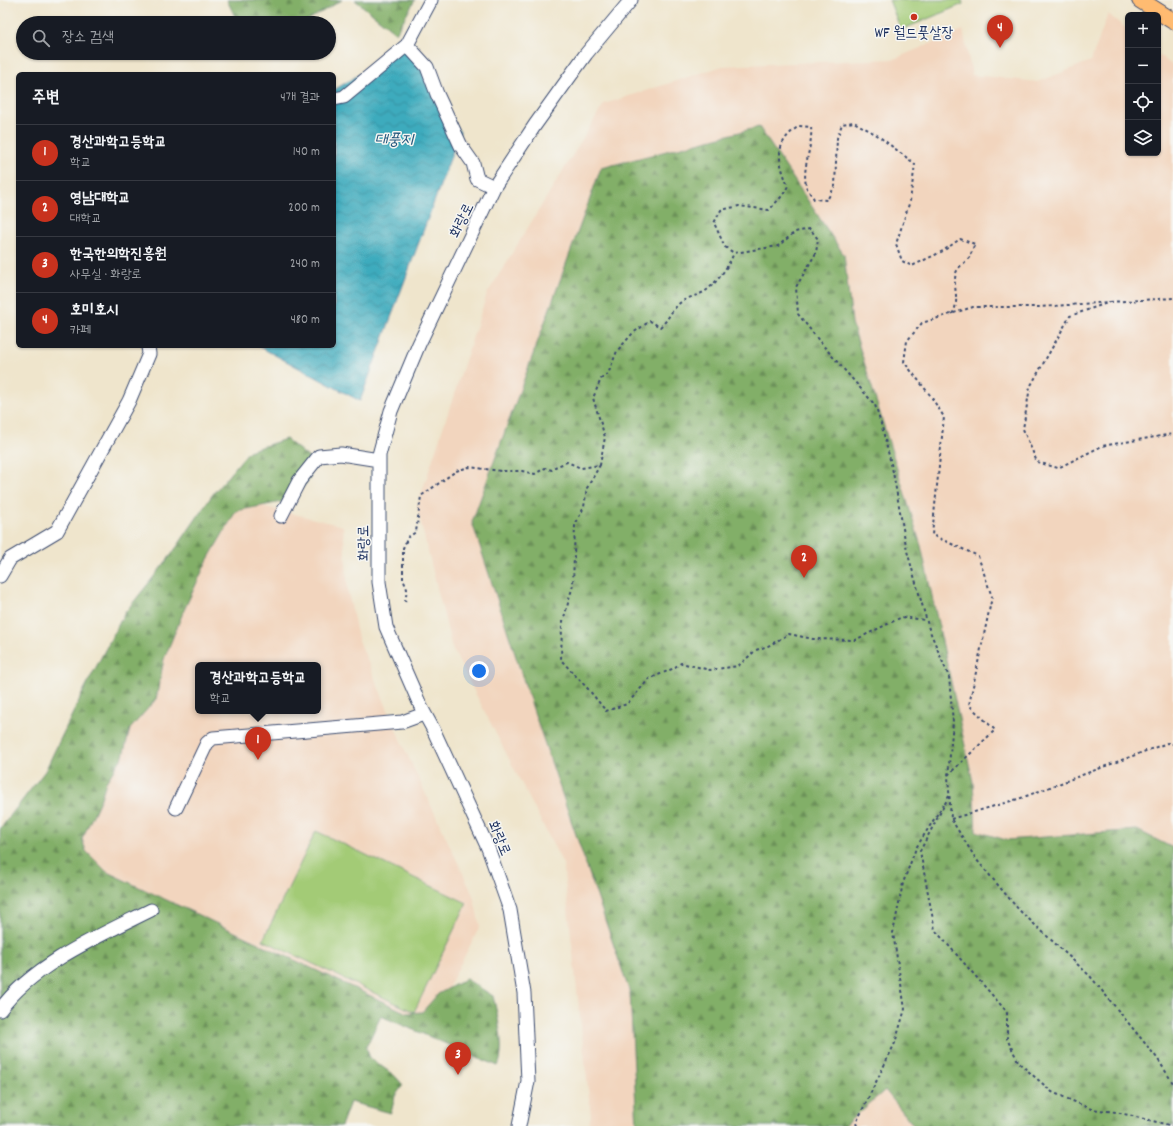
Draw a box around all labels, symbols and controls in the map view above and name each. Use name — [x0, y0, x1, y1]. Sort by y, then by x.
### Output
marker: WF 월드풋살장 — [909, 12, 919, 22]
map controls — [1125, 12, 1161, 156]
button: + — [1125, 12, 1161, 48]
pin: 4 — [987, 15, 1013, 48]
search box — [16, 16, 336, 60]
place label: WF 월드풋살장 — [874, 23, 954, 45]
icon: search — [30, 27, 52, 49]
text: 장소 검색 — [62, 27, 114, 49]
button: − — [1125, 48, 1161, 84]
button: locate — [1125, 84, 1161, 120]
text: 주변 — [32, 87, 59, 111]
text: 4개 결과 — [280, 89, 320, 108]
button: layers — [1125, 120, 1161, 156]
water label: 대풍지 — [375, 129, 415, 152]
text: 경산과학고등학교 — [70, 132, 167, 154]
text: 1 — [44, 143, 46, 162]
text: 140 m — [293, 143, 320, 162]
text: 학교 — [70, 154, 91, 173]
text: 영남대학교 — [70, 188, 130, 210]
text: 2 — [42, 199, 48, 218]
text: 200 m — [288, 199, 320, 218]
street label: 화랑로 — [445, 200, 481, 242]
text: 대학교 — [70, 210, 101, 229]
text: 한국한의학진흥원 — [70, 244, 167, 266]
text: 3 — [42, 255, 48, 274]
text: 240 m — [290, 255, 320, 274]
text: 사무실 · 화랑로 — [70, 266, 142, 285]
text: 호미호시 — [70, 300, 118, 322]
text: 4 — [42, 311, 48, 330]
text: 480 m — [290, 311, 320, 330]
text: 카페 — [70, 322, 91, 341]
street label: 화랑로 — [354, 525, 376, 561]
pin: 2 — [791, 545, 817, 578]
your location — [469, 661, 489, 681]
popup — [195, 662, 321, 714]
text: 경산과학고등학교 — [210, 668, 306, 690]
text: 학교 — [210, 690, 231, 709]
pin: 1 — [245, 727, 271, 760]
street label: 화랑로 — [481, 818, 515, 860]
pin: 3 — [445, 1042, 471, 1075]

